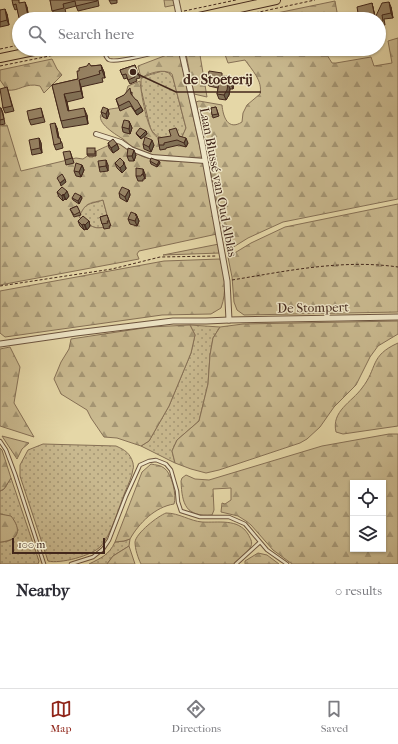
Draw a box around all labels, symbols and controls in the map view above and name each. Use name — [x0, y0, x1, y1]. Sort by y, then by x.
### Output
search box — [12, 12, 386, 56]
icon: search — [26, 23, 48, 45]
text: Search here — [58, 25, 134, 43]
callout: de Stoeterij — [176, 66, 261, 92]
text: de Stoeterij — [183, 71, 253, 88]
street label: Laan Blussé van Oud Alblas — [197, 106, 240, 258]
street label: De Stompert — [277, 299, 349, 316]
map controls — [350, 480, 386, 552]
button: locate — [350, 480, 386, 516]
button: layers — [350, 516, 386, 552]
scale bar — [12, 536, 105, 555]
text: 100 m — [18, 538, 46, 551]
text: Nearby — [16, 580, 70, 600]
text: 0 results — [335, 583, 382, 598]
tab: Map — [50, 698, 72, 735]
tab: Directions — [172, 698, 221, 735]
tab: Saved — [321, 698, 348, 735]

